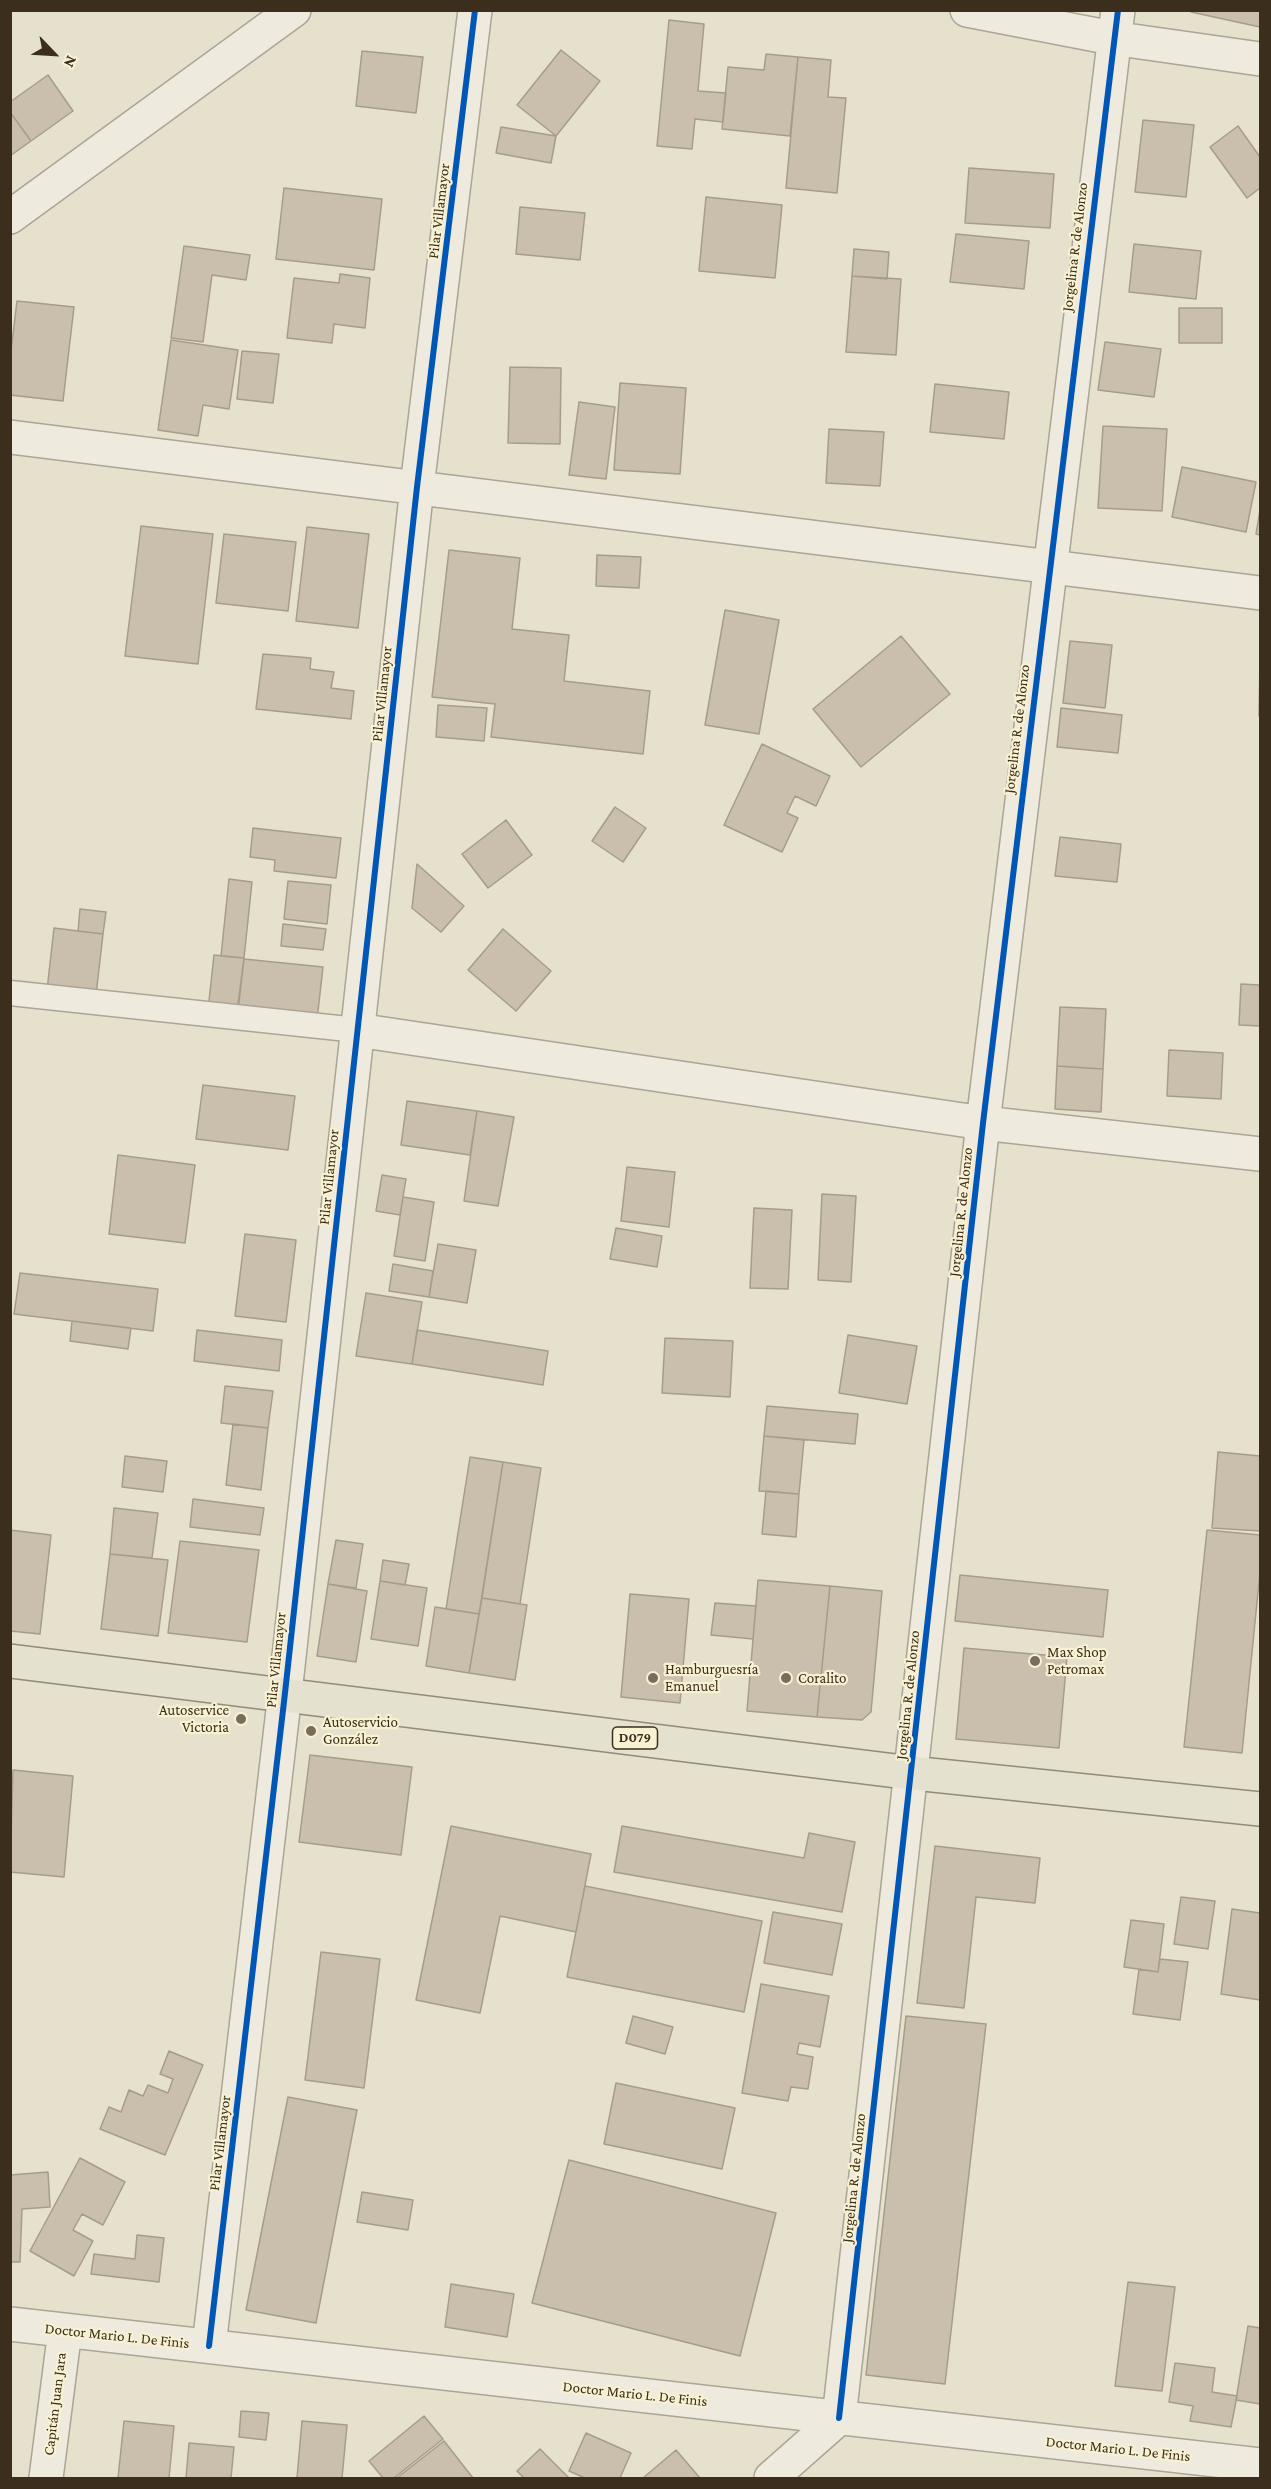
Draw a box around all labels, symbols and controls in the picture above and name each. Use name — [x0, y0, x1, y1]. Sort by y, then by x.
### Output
north arrow — [24, 24, 84, 84]
text: N — [61, 53, 81, 70]
street label: Pilar Villamayor — [424, 162, 454, 260]
street label: Jorgelina R. de Alonzo — [1058, 181, 1092, 313]
street label: Pilar Villamayor — [368, 645, 396, 743]
street label: Jorgelina R. de Alonzo — [1000, 663, 1034, 795]
street label: Pilar Villamayor — [315, 1128, 343, 1226]
street label: Jorgelina R. de Alonzo — [945, 1146, 977, 1278]
street label: Pilar Villamayor — [262, 1611, 290, 1709]
street label: Jorgelina R. de Alonzo — [892, 1629, 924, 1761]
place label: Max Shop Petromax — [1047, 1643, 1107, 1678]
marker: Max Shop Petromax — [1028, 1654, 1042, 1668]
place label: Hamburguesría Emanuel — [665, 1660, 758, 1695]
place label: Coralito — [798, 1669, 846, 1687]
marker: Hamburguesría Emanuel — [646, 1671, 660, 1685]
marker: Coralito — [779, 1671, 793, 1685]
place label: Autoservice Victoria — [159, 1701, 229, 1736]
marker: Autoservice Victoria — [234, 1712, 248, 1726]
place label: Autoservicio González — [323, 1713, 398, 1748]
marker: Autoservicio González — [304, 1724, 318, 1738]
road number: D079 — [612, 1727, 658, 1749]
street label: Pilar Villamayor — [205, 2094, 235, 2192]
street label: Jorgelina R. de Alonzo — [838, 2112, 870, 2244]
street label: Doctor Mario L. De Finis — [44, 2319, 190, 2353]
street label: Capitán Juan Jara — [40, 2351, 70, 2457]
street label: Doctor Mario L. De Finis — [562, 2377, 708, 2411]
street label: Doctor Mario L. De Finis — [1045, 2432, 1191, 2466]

